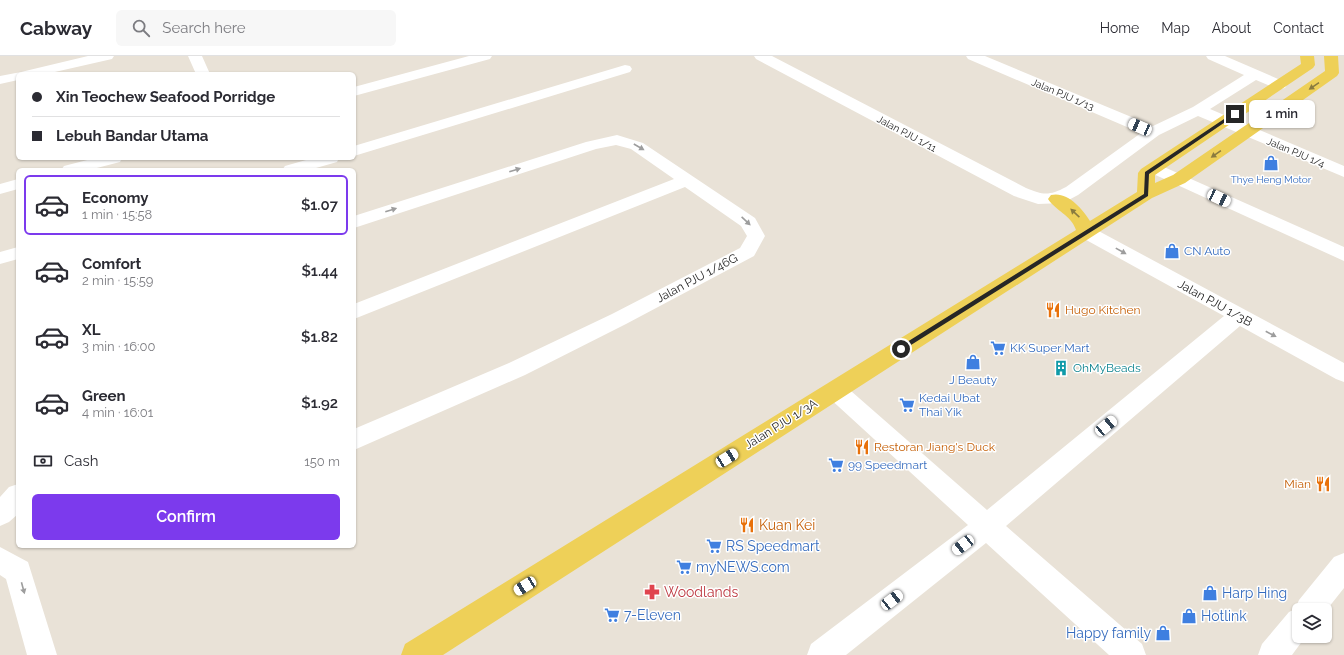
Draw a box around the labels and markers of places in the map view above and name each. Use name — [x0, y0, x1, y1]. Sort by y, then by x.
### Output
shop icon: Thye Heng Motor — [1262, 154, 1280, 172]
place label: Thye Heng Motor — [1231, 174, 1312, 185]
shop icon: CN Auto — [1163, 242, 1181, 260]
place label: CN Auto — [1184, 244, 1230, 258]
restaurant icon: Hugo Kitchen — [1044, 301, 1062, 319]
place label: Hugo Kitchen — [1065, 303, 1140, 317]
supermarket icon: KK Super Mart — [989, 339, 1007, 357]
place label: KK Super Mart — [1010, 341, 1089, 355]
shop icon: J Beauty — [964, 353, 982, 371]
building icon: OhMyBeads — [1052, 359, 1070, 377]
place label: OhMyBeads — [1073, 361, 1141, 375]
place label: J Beauty — [949, 373, 998, 387]
place label: Kedai Ubat Thai Yik — [919, 391, 980, 419]
supermarket icon: Kedai Ubat Thai Yik — [898, 396, 916, 414]
restaurant icon: Restoran Jiang's Duck — [853, 438, 871, 456]
place label: Restoran Jiang's Duck — [874, 440, 996, 454]
supermarket icon: 99 Speedmart — [827, 456, 845, 474]
place label: 99 Speedmart — [848, 458, 927, 472]
restaurant icon: Mian — [1314, 475, 1332, 493]
place label: Mian — [1284, 477, 1311, 491]
restaurant icon: Kuan Kei — [738, 516, 756, 534]
place label: Kuan Kei — [759, 517, 815, 533]
supermarket icon: RS Speedmart — [705, 537, 723, 555]
place label: RS Speedmart — [726, 538, 820, 554]
supermarket icon: myNEWS.com — [675, 558, 693, 576]
place label: myNEWS.com — [696, 559, 790, 575]
pharmacy icon: Woodlands — [643, 583, 661, 601]
place label: Woodlands — [664, 584, 738, 600]
shop icon: Harp Hing — [1201, 584, 1219, 602]
place label: Harp Hing — [1222, 585, 1287, 601]
supermarket icon: 7-Eleven — [603, 606, 621, 624]
place label: 7-Eleven — [624, 607, 681, 623]
shop icon: Hotlink — [1180, 607, 1198, 625]
place label: Hotlink — [1201, 608, 1247, 624]
shop icon: Happy family — [1154, 624, 1172, 642]
place label: Happy family — [1066, 625, 1151, 641]

